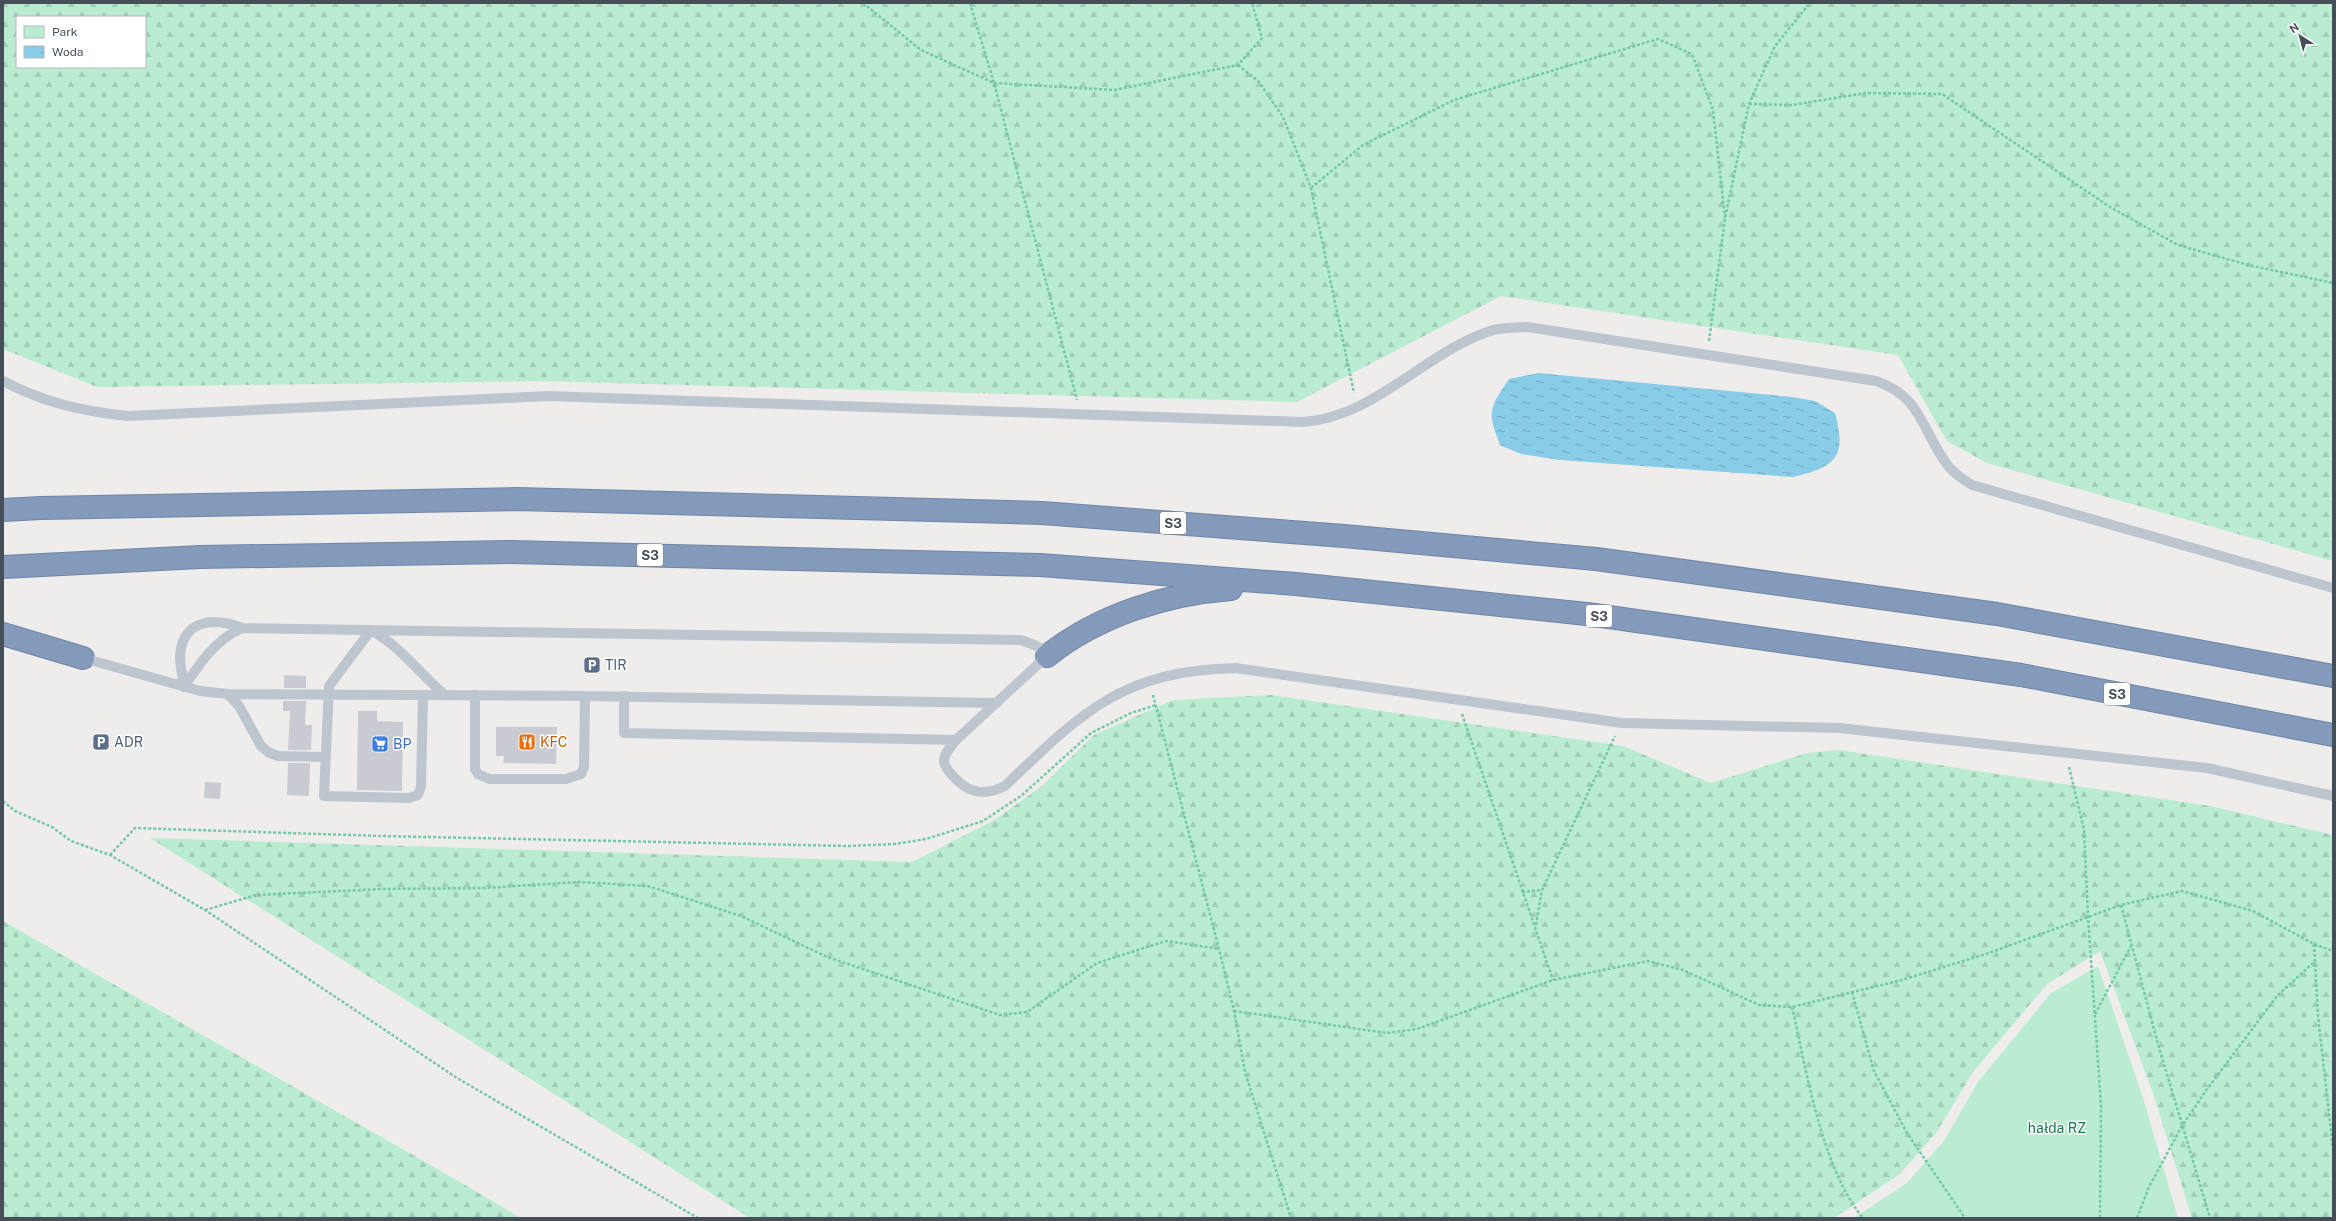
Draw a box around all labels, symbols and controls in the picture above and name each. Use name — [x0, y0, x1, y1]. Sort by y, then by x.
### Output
legend — [16, 16, 146, 68]
north arrow — [2280, 16, 2320, 56]
text: N — [2287, 21, 2301, 35]
text: Park — [52, 25, 78, 39]
text: Woda — [52, 45, 83, 59]
road number: S3 — [1160, 512, 1186, 534]
road number: S3 — [637, 544, 663, 566]
road number: S3 — [1586, 605, 1612, 627]
parking icon: TIR — [582, 655, 602, 675]
place label: TIR — [605, 657, 627, 673]
road number: S3 — [2104, 683, 2130, 705]
parking icon: ADR — [91, 732, 111, 752]
restaurant icon: KFC — [517, 732, 537, 752]
place label: ADR — [114, 734, 143, 750]
supermarket icon: BP — [370, 734, 390, 754]
place label: KFC — [540, 734, 568, 750]
place label: BP — [393, 736, 411, 752]
park label: hałda RZ — [2028, 1120, 2086, 1136]

